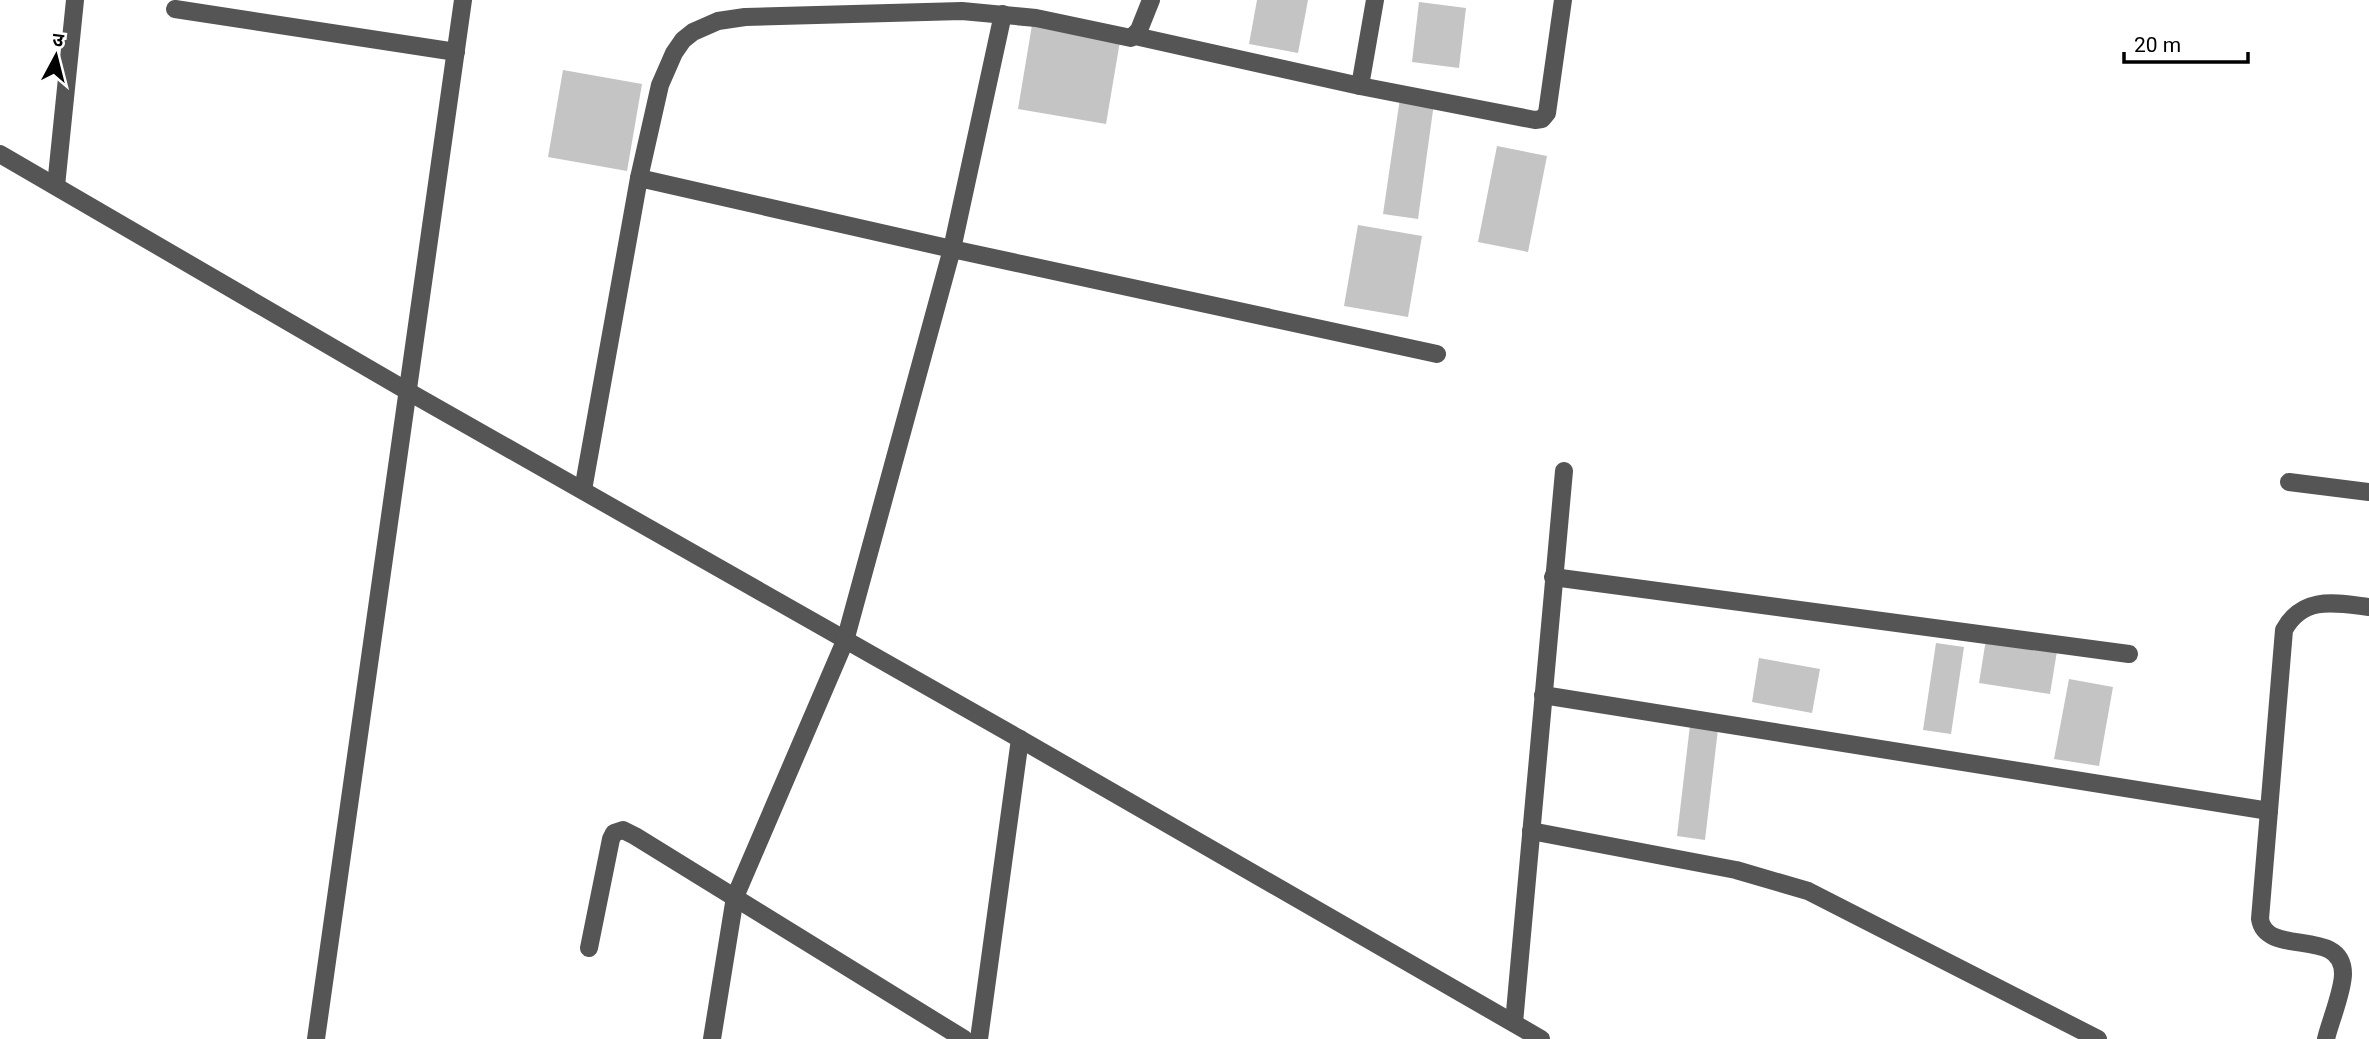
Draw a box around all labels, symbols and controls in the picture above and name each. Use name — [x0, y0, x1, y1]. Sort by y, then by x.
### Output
north arrow — [21, 21, 91, 91]
scale bar — [2124, 21, 2248, 65]
text: उ — [51, 28, 66, 52]
text: 20 m — [2134, 33, 2181, 57]

